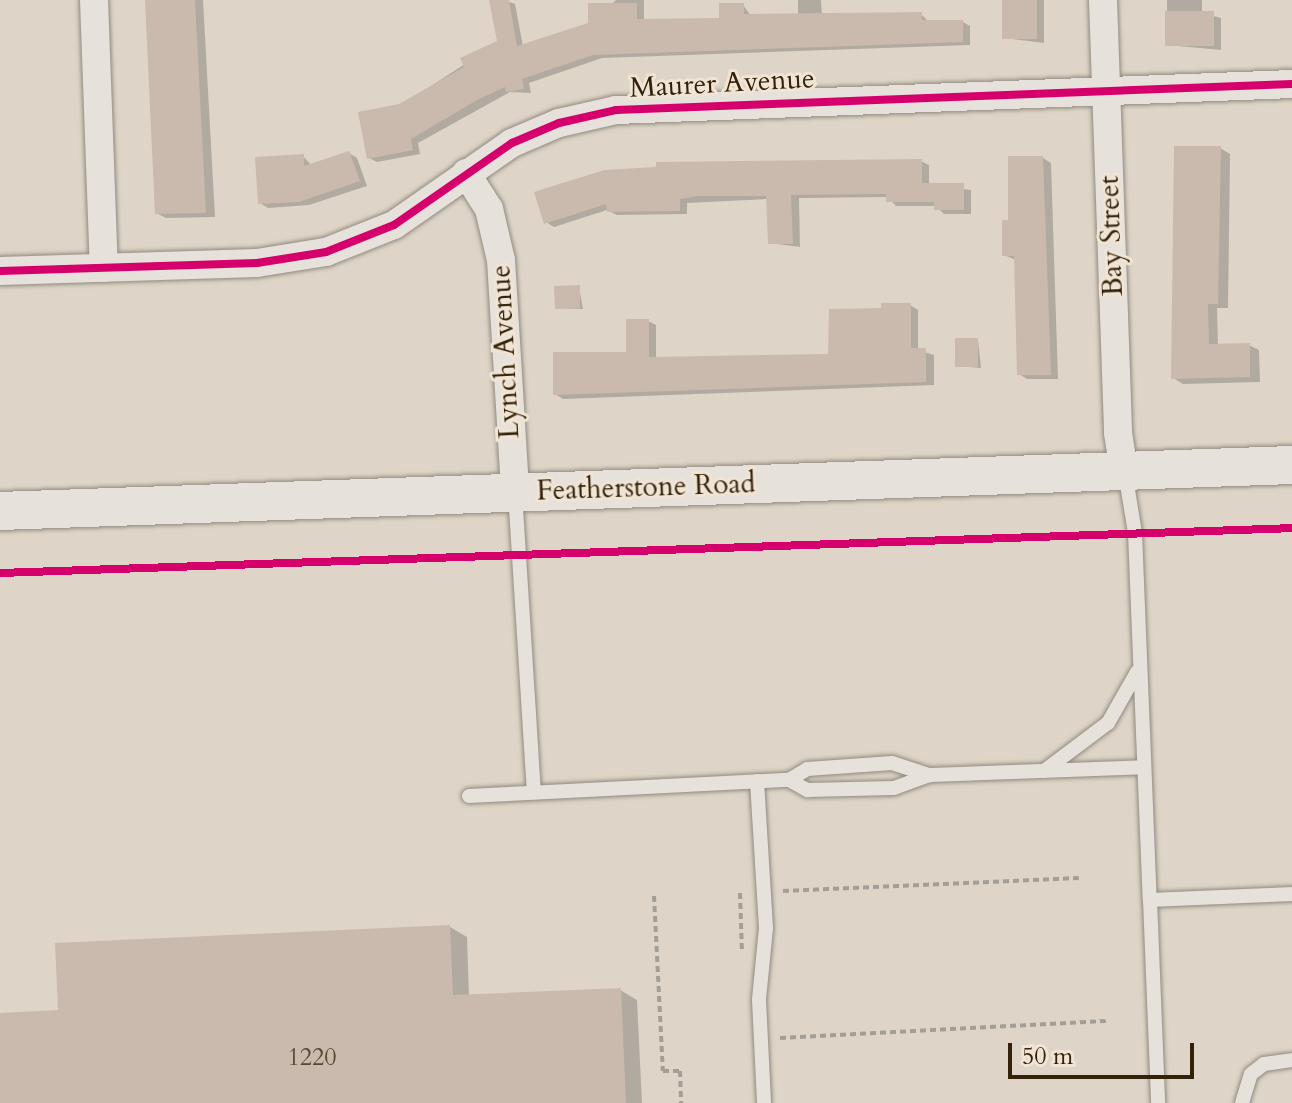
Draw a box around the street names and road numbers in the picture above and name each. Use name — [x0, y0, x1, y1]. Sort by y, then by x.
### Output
street label: Maurer Avenue — [629, 61, 815, 105]
street label: Bay Street — [1092, 175, 1130, 297]
street label: Lynch Avenue — [484, 264, 526, 440]
street label: Featherstone Road — [536, 466, 756, 508]

